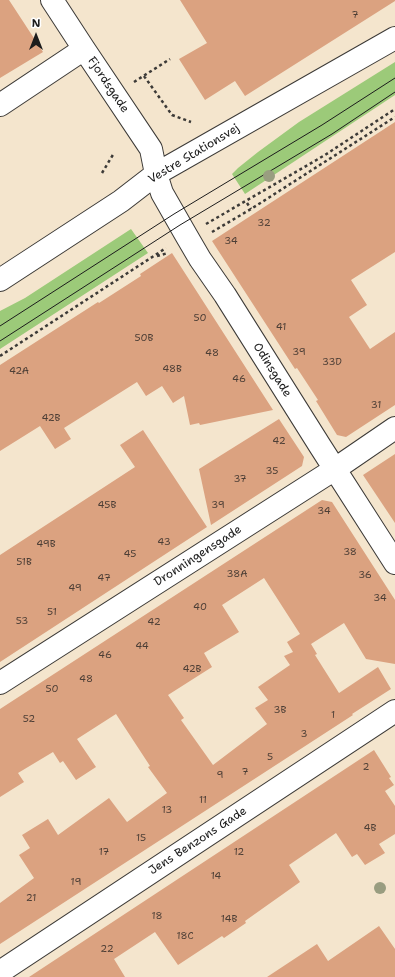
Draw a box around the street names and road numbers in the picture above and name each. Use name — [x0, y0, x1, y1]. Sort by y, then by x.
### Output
street label: Fjordsgade — [84, 54, 132, 116]
street label: Vestre Stationsvej — [146, 121, 242, 187]
street label: Odinsgade — [250, 340, 294, 400]
street label: Dronningensgade — [152, 522, 244, 590]
street label: Jens Benzons Gade — [146, 804, 250, 878]

